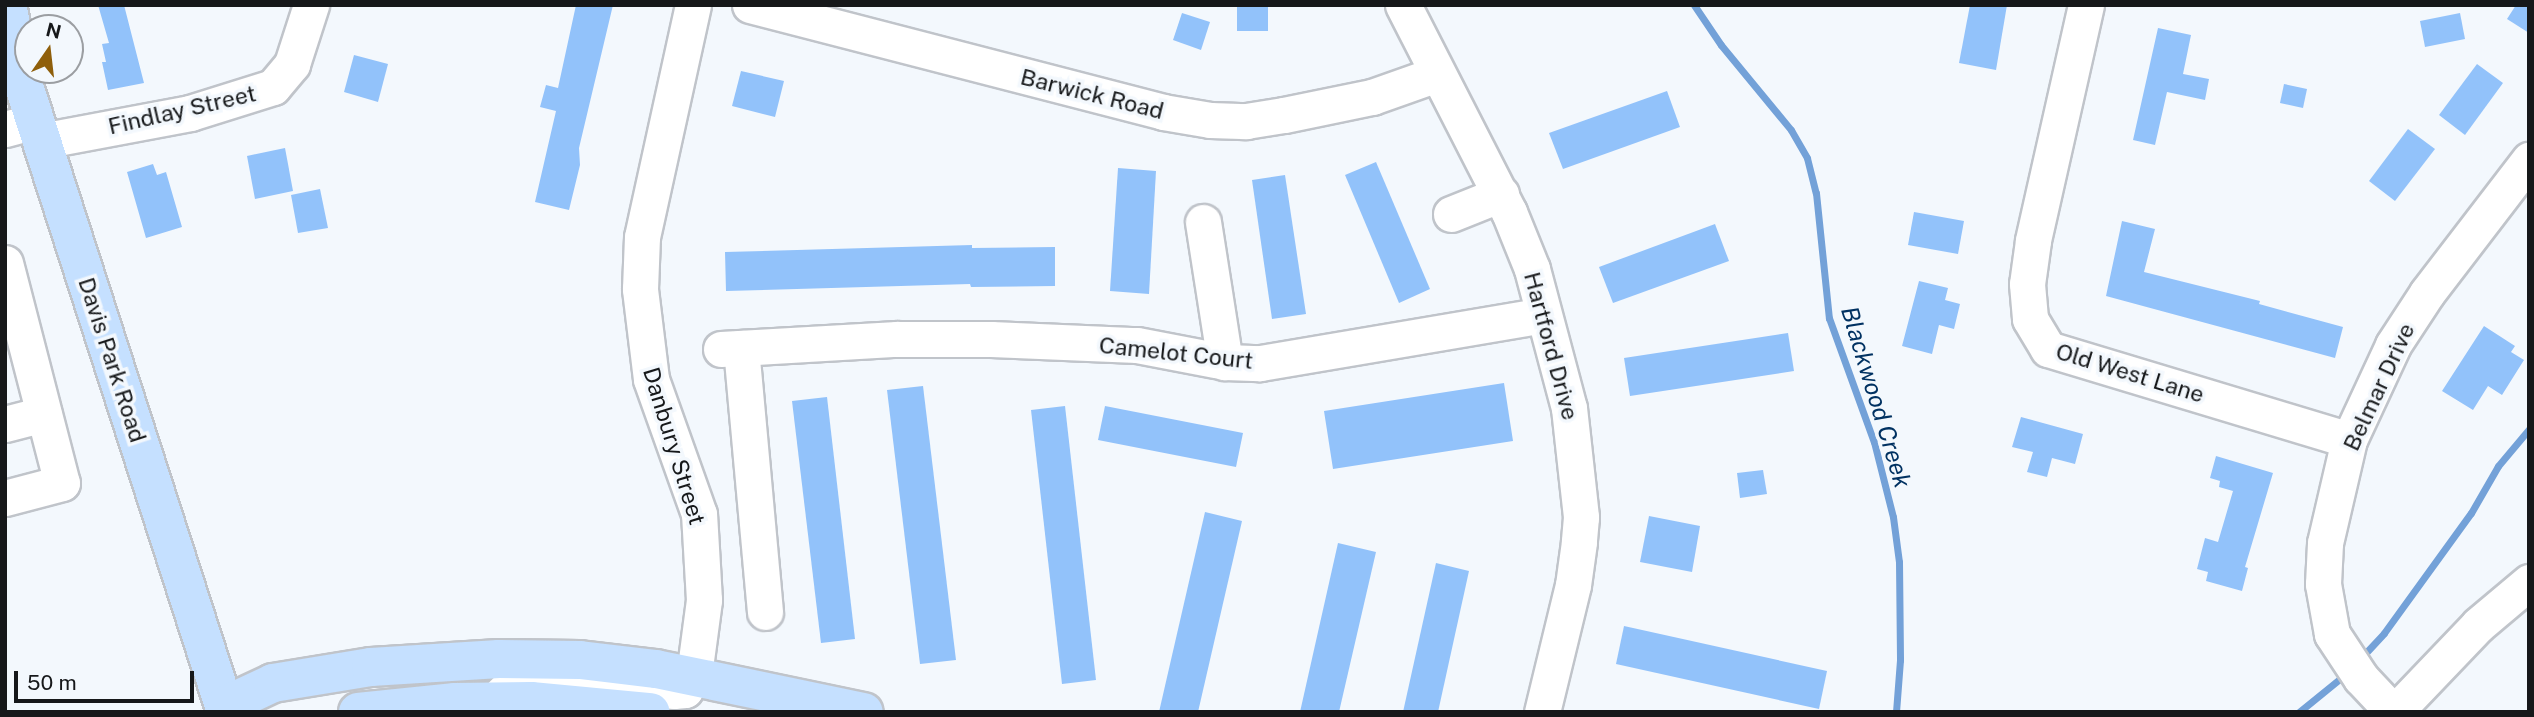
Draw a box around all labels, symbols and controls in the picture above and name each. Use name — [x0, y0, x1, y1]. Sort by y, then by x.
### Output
north arrow — [14, 14, 84, 84]
text: N — [44, 18, 63, 43]
street label: Barwick Road — [1018, 63, 1166, 125]
street label: Findlay Street — [105, 80, 259, 140]
street label: Hartford Drive — [1518, 269, 1584, 423]
street label: Davis Park Road — [72, 274, 152, 446]
water label: Blackwood Creek — [1835, 303, 1917, 491]
street label: Belmar Drive — [2337, 319, 2421, 455]
street label: Camelot Court — [1098, 331, 1254, 375]
street label: Old West Lane — [2052, 337, 2208, 409]
street label: Danbury Street — [637, 364, 711, 528]
scale bar — [18, 658, 198, 702]
text: 50 m — [27, 670, 77, 695]

